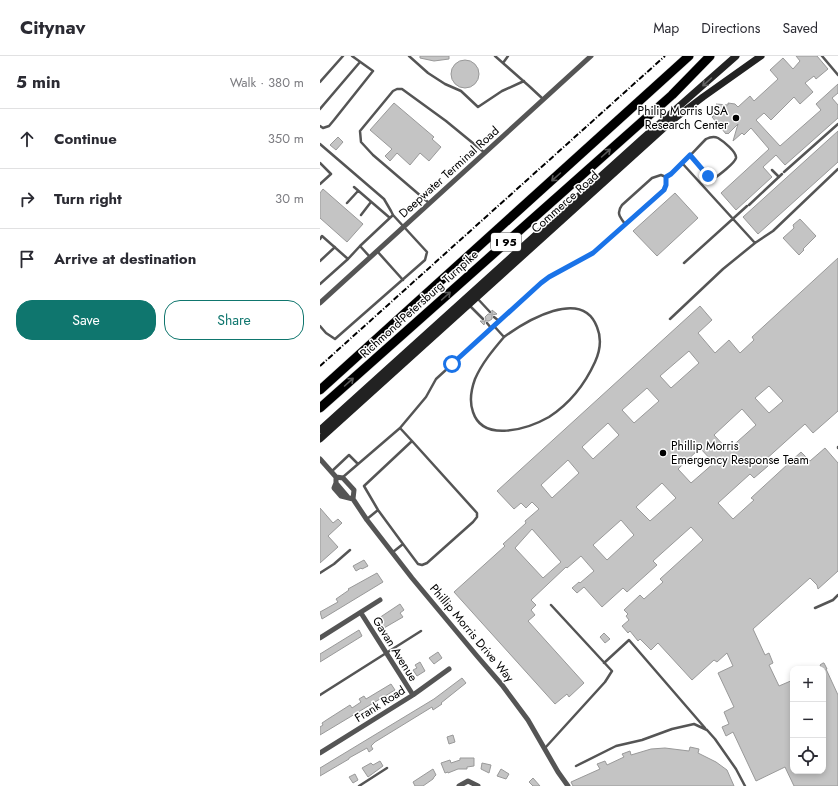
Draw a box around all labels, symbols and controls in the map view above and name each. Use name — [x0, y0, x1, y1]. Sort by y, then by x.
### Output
text: Citynav — [20, 14, 86, 41]
text: Map — [653, 18, 679, 38]
text: Directions — [701, 18, 761, 38]
text: Saved — [783, 18, 818, 38]
text: 5 min — [16, 70, 60, 94]
text: Walk · 380 m — [230, 73, 304, 92]
one-way arrow — [703, 77, 713, 86]
place label: Philip Morris USA Research Center — [638, 102, 729, 134]
marker: Philip Morris USA Research Center — [731, 113, 741, 123]
street label: Deepwater Terminal Road — [395, 122, 503, 222]
icon: ahead — [16, 128, 38, 150]
text: Continue — [54, 128, 117, 150]
text: 350 m — [268, 129, 304, 148]
one-way arrow — [601, 149, 611, 158]
street label: Commerce Road — [527, 167, 603, 237]
route end — [699, 167, 717, 185]
one-way arrow — [551, 172, 562, 181]
icon: right — [16, 188, 38, 210]
text: Turn right — [54, 188, 122, 210]
text: 30 m — [275, 189, 304, 208]
road number: I 95 — [491, 233, 521, 251]
street label: Richmond-Petersburg Turnpike — [356, 246, 482, 362]
icon: arrive — [16, 248, 38, 270]
text: Arrive at destination — [54, 248, 196, 270]
one-way arrow — [441, 291, 451, 300]
button: Save — [16, 300, 156, 340]
button: Share — [164, 300, 304, 340]
route start — [443, 355, 461, 373]
one-way arrow — [344, 377, 354, 387]
place label: Phillip Morris Emergency Response Team — [671, 437, 809, 469]
marker: Phillip Morris Emergency Response Team — [658, 448, 668, 458]
street label: Phillip Morris Drive Way — [426, 580, 519, 686]
street label: Gavan Avenue — [368, 613, 422, 685]
map controls — [790, 666, 826, 774]
button: + — [790, 666, 826, 702]
street label: Frank Road — [351, 681, 409, 727]
button: − — [790, 702, 826, 738]
button: locate — [790, 738, 826, 774]

